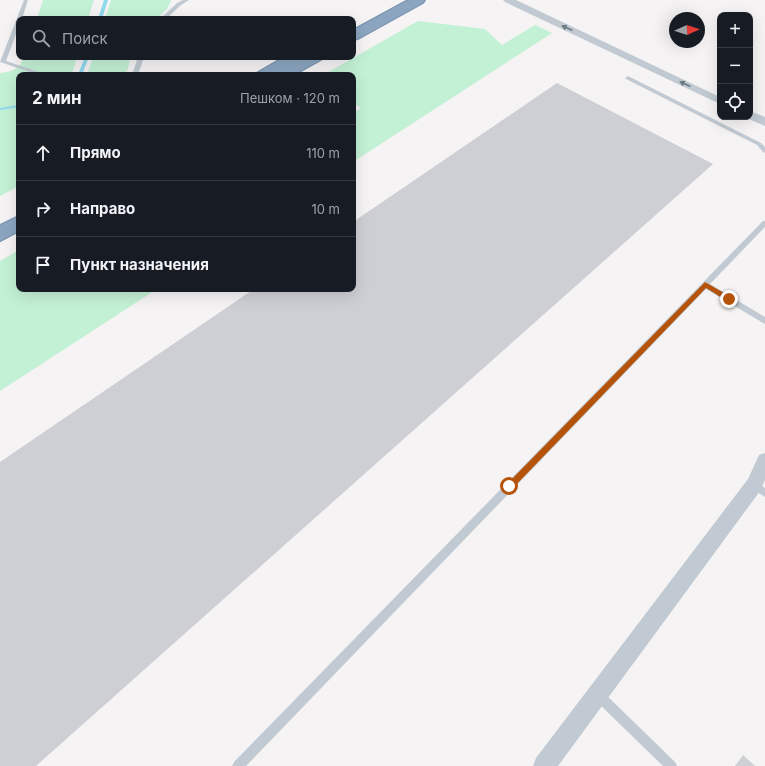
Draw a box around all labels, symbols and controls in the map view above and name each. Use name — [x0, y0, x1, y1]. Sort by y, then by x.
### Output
north arrow — [669, 12, 705, 48]
map controls — [717, 12, 753, 120]
button: + — [717, 12, 753, 48]
search box — [16, 16, 356, 60]
one-way arrow — [562, 25, 573, 31]
icon: search — [30, 27, 52, 49]
text: Поиск — [62, 29, 108, 48]
button: − — [717, 48, 753, 84]
one-way arrow — [679, 81, 690, 87]
button: locate — [717, 84, 753, 120]
text: 2 мин — [32, 88, 82, 108]
text: Пешком · 120 m — [240, 90, 340, 106]
icon: ahead — [32, 142, 54, 164]
text: Прямо — [70, 143, 121, 162]
text: 110 m — [306, 145, 340, 161]
icon: right — [32, 198, 54, 220]
text: Направо — [70, 199, 135, 218]
text: 10 m — [311, 201, 340, 217]
icon: arrive — [32, 254, 54, 276]
text: Пункт назначения — [70, 255, 209, 274]
route end — [720, 290, 738, 308]
route start — [500, 477, 518, 495]

